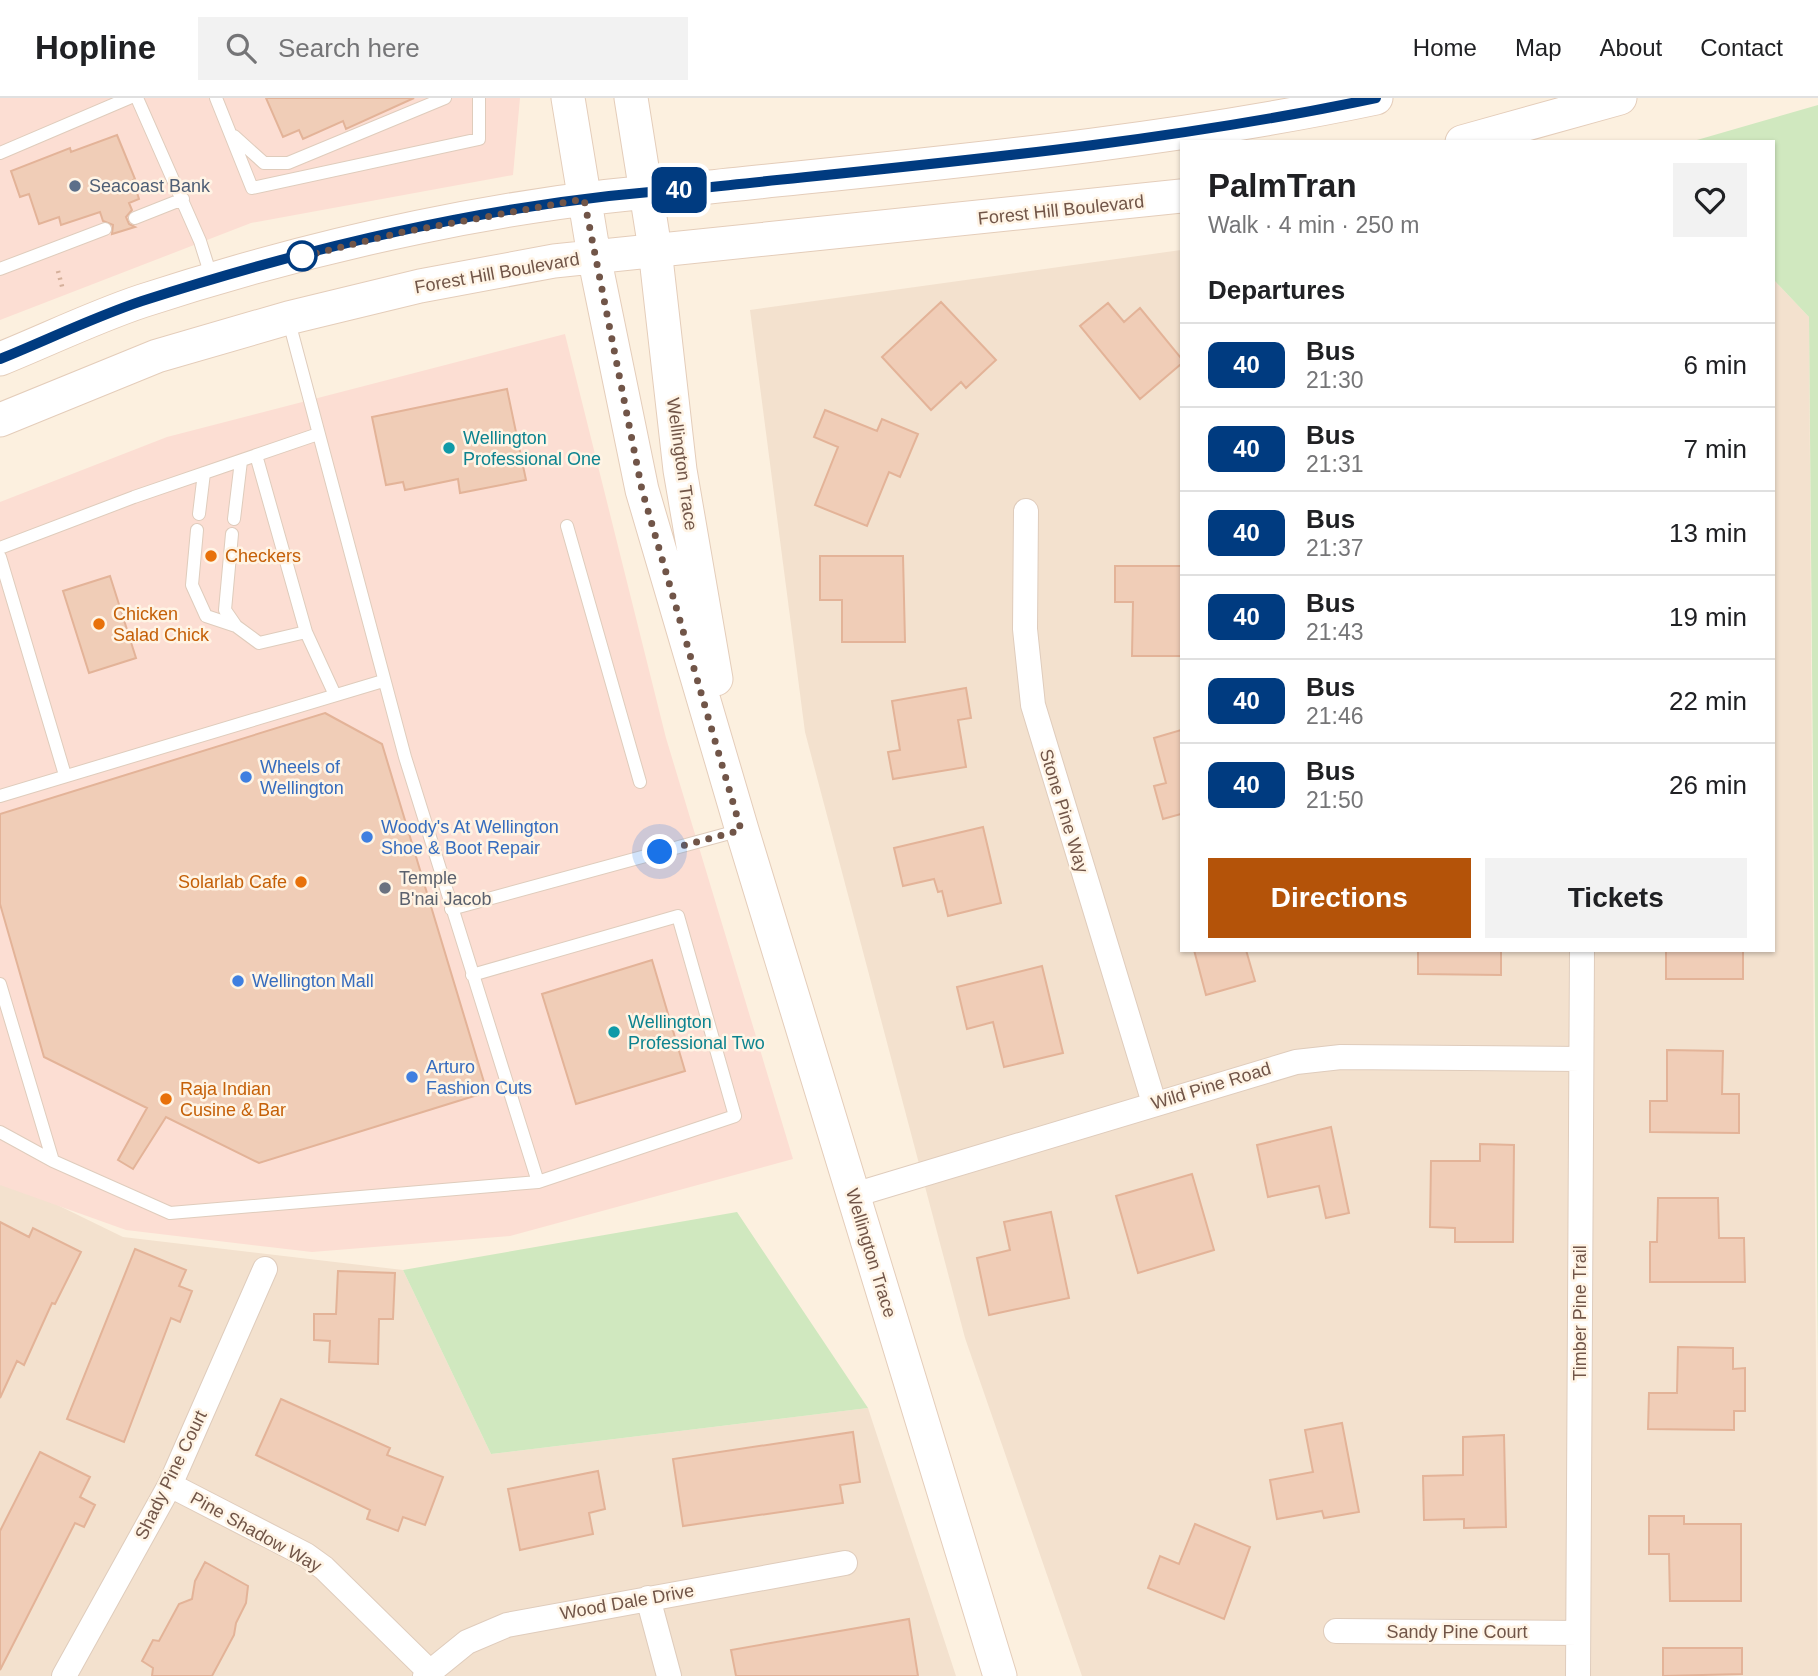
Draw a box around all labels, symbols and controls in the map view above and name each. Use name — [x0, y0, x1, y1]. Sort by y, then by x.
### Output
search box — [198, 17, 688, 80]
text: Hopline — [35, 29, 156, 66]
icon: search — [222, 29, 260, 67]
text: Search here — [278, 33, 420, 63]
text: Home — [1413, 34, 1477, 61]
text: Map — [1515, 34, 1562, 61]
text: About — [1600, 34, 1662, 61]
text: Contact — [1700, 34, 1783, 61]
button: heart — [1673, 163, 1747, 237]
line badge: 40 — [648, 167, 710, 213]
text: PalmTran — [1208, 167, 1357, 204]
place label: Seacoast Bank — [89, 176, 211, 196]
text: 40 — [666, 176, 692, 203]
marker: Seacoast Bank — [67, 178, 83, 194]
street label: Forest Hill Boulevard — [977, 191, 1145, 229]
text: Walk · 4 min · 250 m — [1208, 212, 1419, 238]
unlabelled marker — [287, 241, 317, 271]
street label: Forest Hill Boulevard — [413, 249, 581, 297]
text: Departures — [1208, 275, 1345, 305]
text: Bus — [1306, 336, 1355, 366]
text: 6 min — [1683, 350, 1747, 380]
text: 40 — [1233, 351, 1260, 378]
text: 21:30 — [1306, 367, 1364, 393]
street label: Wellington Trace — [663, 396, 701, 532]
text: Bus — [1306, 420, 1355, 450]
place label: Wellington Professional One — [463, 428, 601, 469]
text: 7 min — [1683, 434, 1747, 464]
text: 40 — [1233, 435, 1260, 462]
marker: Wellington Professional One — [441, 440, 457, 456]
text: 21:31 — [1306, 451, 1364, 477]
text: Bus — [1306, 504, 1355, 534]
text: 13 min — [1669, 518, 1747, 548]
text: 40 — [1233, 519, 1260, 546]
text: 21:37 — [1306, 535, 1364, 561]
place label: Checkers — [225, 546, 301, 566]
marker: Checkers — [203, 548, 219, 564]
text: Bus — [1306, 588, 1355, 618]
text: 19 min — [1669, 602, 1747, 632]
text: 40 — [1233, 603, 1260, 630]
place label: Chicken Salad Chick — [113, 604, 210, 645]
marker: Chicken Salad Chick — [91, 616, 107, 632]
text: 21:43 — [1306, 619, 1364, 645]
text: Bus — [1306, 672, 1355, 702]
text: 22 min — [1669, 686, 1747, 716]
text: 40 — [1233, 687, 1260, 714]
text: 21:46 — [1306, 703, 1364, 729]
street label: Stone Pine Way — [1036, 747, 1092, 875]
text: Bus — [1306, 756, 1355, 786]
place label: Wheels of Wellington — [260, 757, 344, 798]
marker: Wheels of Wellington — [238, 769, 254, 785]
text: 26 min — [1669, 770, 1747, 800]
text: 40 — [1233, 771, 1260, 798]
text: 21:50 — [1306, 787, 1364, 813]
place label: Woody's At Wellington Shoe & Boot Repair — [381, 817, 559, 858]
marker: Woody's At Wellington Shoe & Boot Repair — [359, 829, 375, 845]
your location — [642, 834, 677, 869]
button: Directions — [1208, 858, 1471, 938]
button: Tickets — [1485, 858, 1747, 938]
place label: Temple B'nai Jacob — [399, 868, 492, 909]
place label: Solarlab Cafe — [178, 872, 287, 892]
marker: Solarlab Cafe — [293, 874, 309, 890]
marker: Temple B'nai Jacob — [377, 880, 393, 896]
place label: Wellington Mall — [252, 971, 374, 991]
marker: Wellington Mall — [230, 973, 246, 989]
place label: Wellington Professional Two — [628, 1012, 765, 1053]
marker: Wellington Professional Two — [606, 1024, 622, 1040]
place label: Arturo Fashion Cuts — [426, 1057, 532, 1098]
street label: Wild Pine Road — [1149, 1058, 1273, 1114]
marker: Arturo Fashion Cuts — [404, 1069, 420, 1085]
place label: Raja Indian Cusine & Bar — [180, 1079, 286, 1120]
marker: Raja Indian Cusine & Bar — [158, 1091, 174, 1107]
street label: Wellington Trace — [842, 1186, 900, 1320]
street label: Timber Pine Trail — [1570, 1245, 1590, 1381]
street label: Shady Pine Court — [131, 1407, 211, 1543]
street label: Pine Shadow Way — [187, 1488, 325, 1576]
street label: Wood Dale Drive — [558, 1580, 696, 1624]
street label: Sandy Pine Court — [1386, 1622, 1528, 1642]

